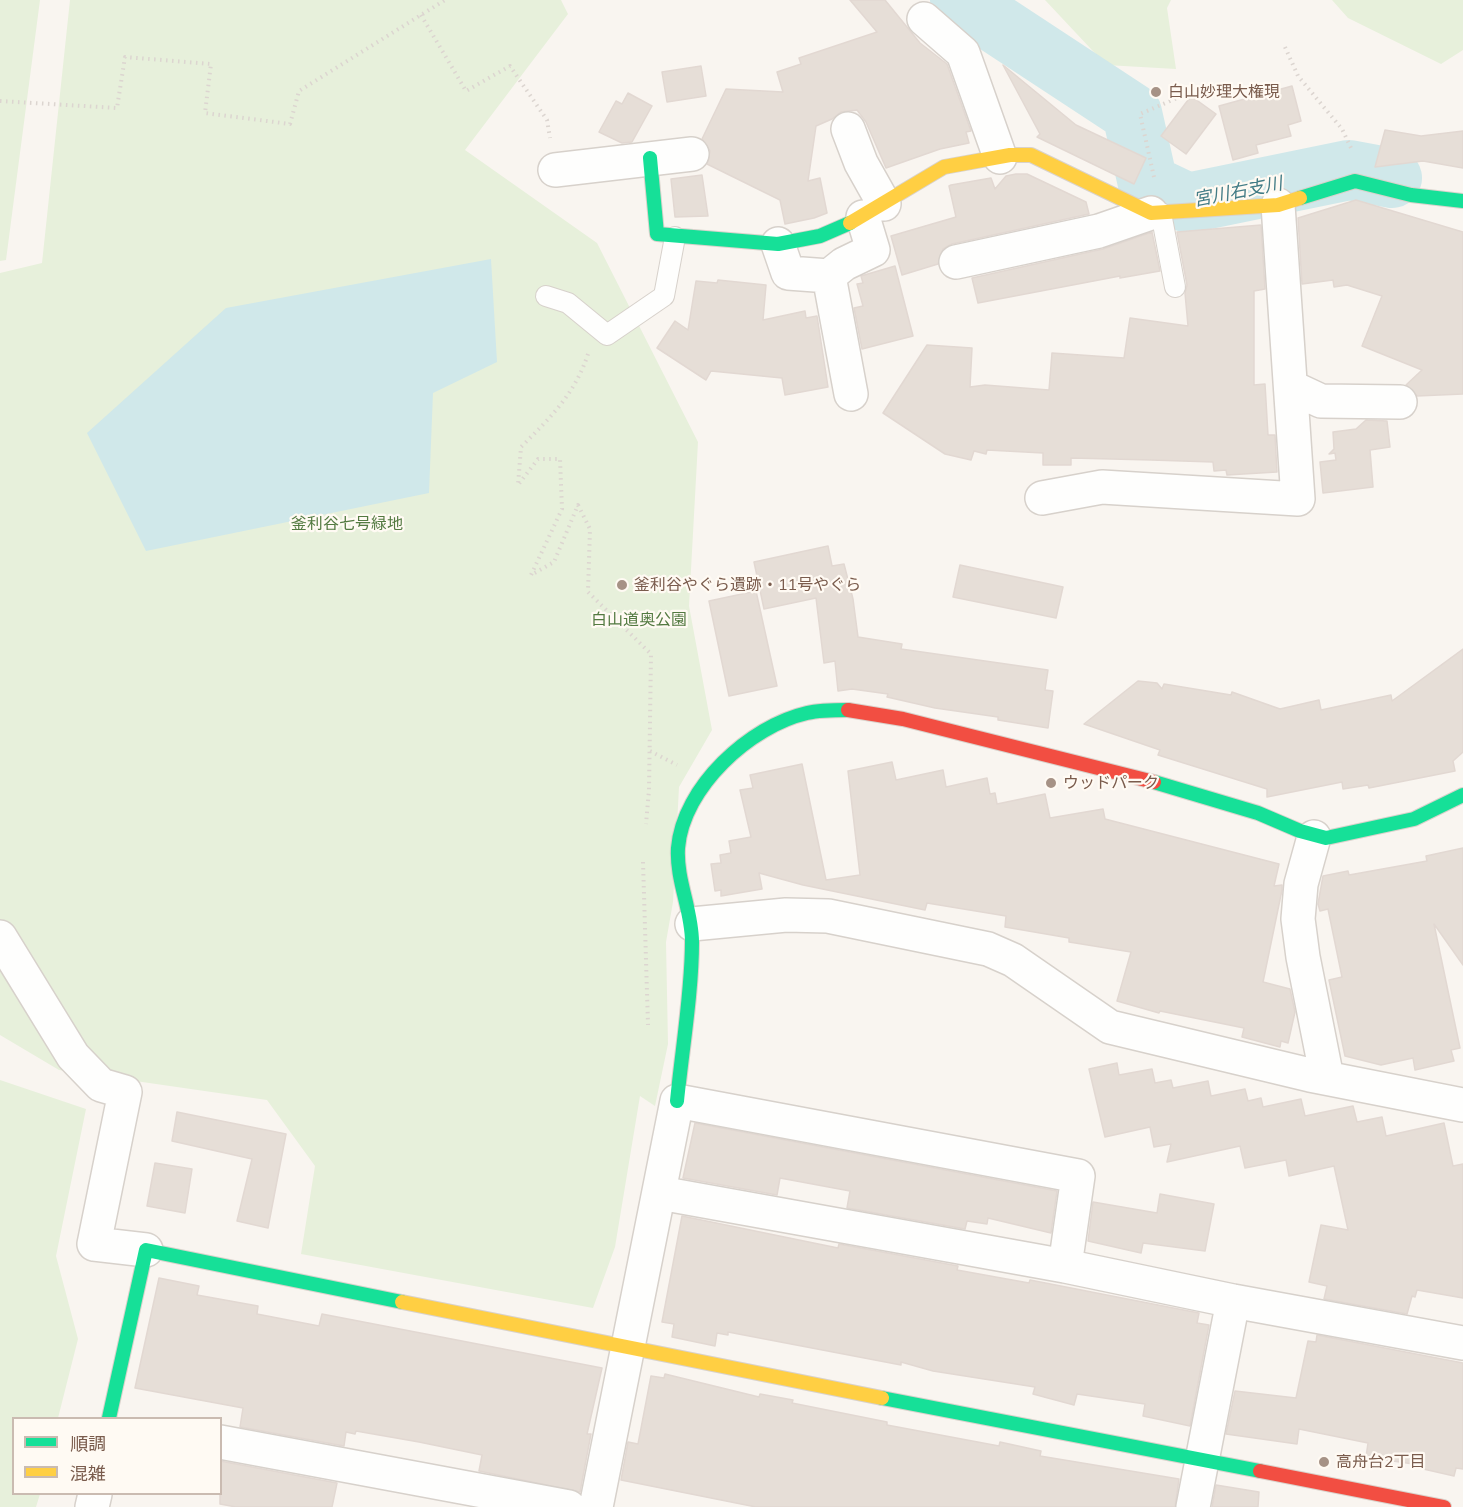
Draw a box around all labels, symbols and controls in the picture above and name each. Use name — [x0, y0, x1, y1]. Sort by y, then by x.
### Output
place label: 白山妙理大権現 — [1168, 82, 1280, 102]
marker: 白山妙理大権現 — [1149, 85, 1163, 99]
water label: 宮川右支川 — [1192, 173, 1284, 211]
park label: 釜利谷七号緑地 — [291, 514, 403, 534]
place label: 釜利谷やぐら遺跡・11号やぐら — [634, 575, 861, 595]
marker: 釜利谷やぐら遺跡・11号やぐら — [615, 578, 629, 592]
park label: 白山道奥公園 — [591, 610, 687, 630]
place label: ウッドパーク — [1063, 773, 1159, 793]
marker: ウッドパーク — [1044, 776, 1058, 790]
legend — [12, 1417, 222, 1495]
text: 順調 — [70, 1432, 106, 1455]
place label: 高舟台2丁目 — [1336, 1452, 1426, 1472]
marker: 高舟台2丁目 — [1317, 1455, 1331, 1469]
text: 混雑 — [70, 1462, 106, 1485]

